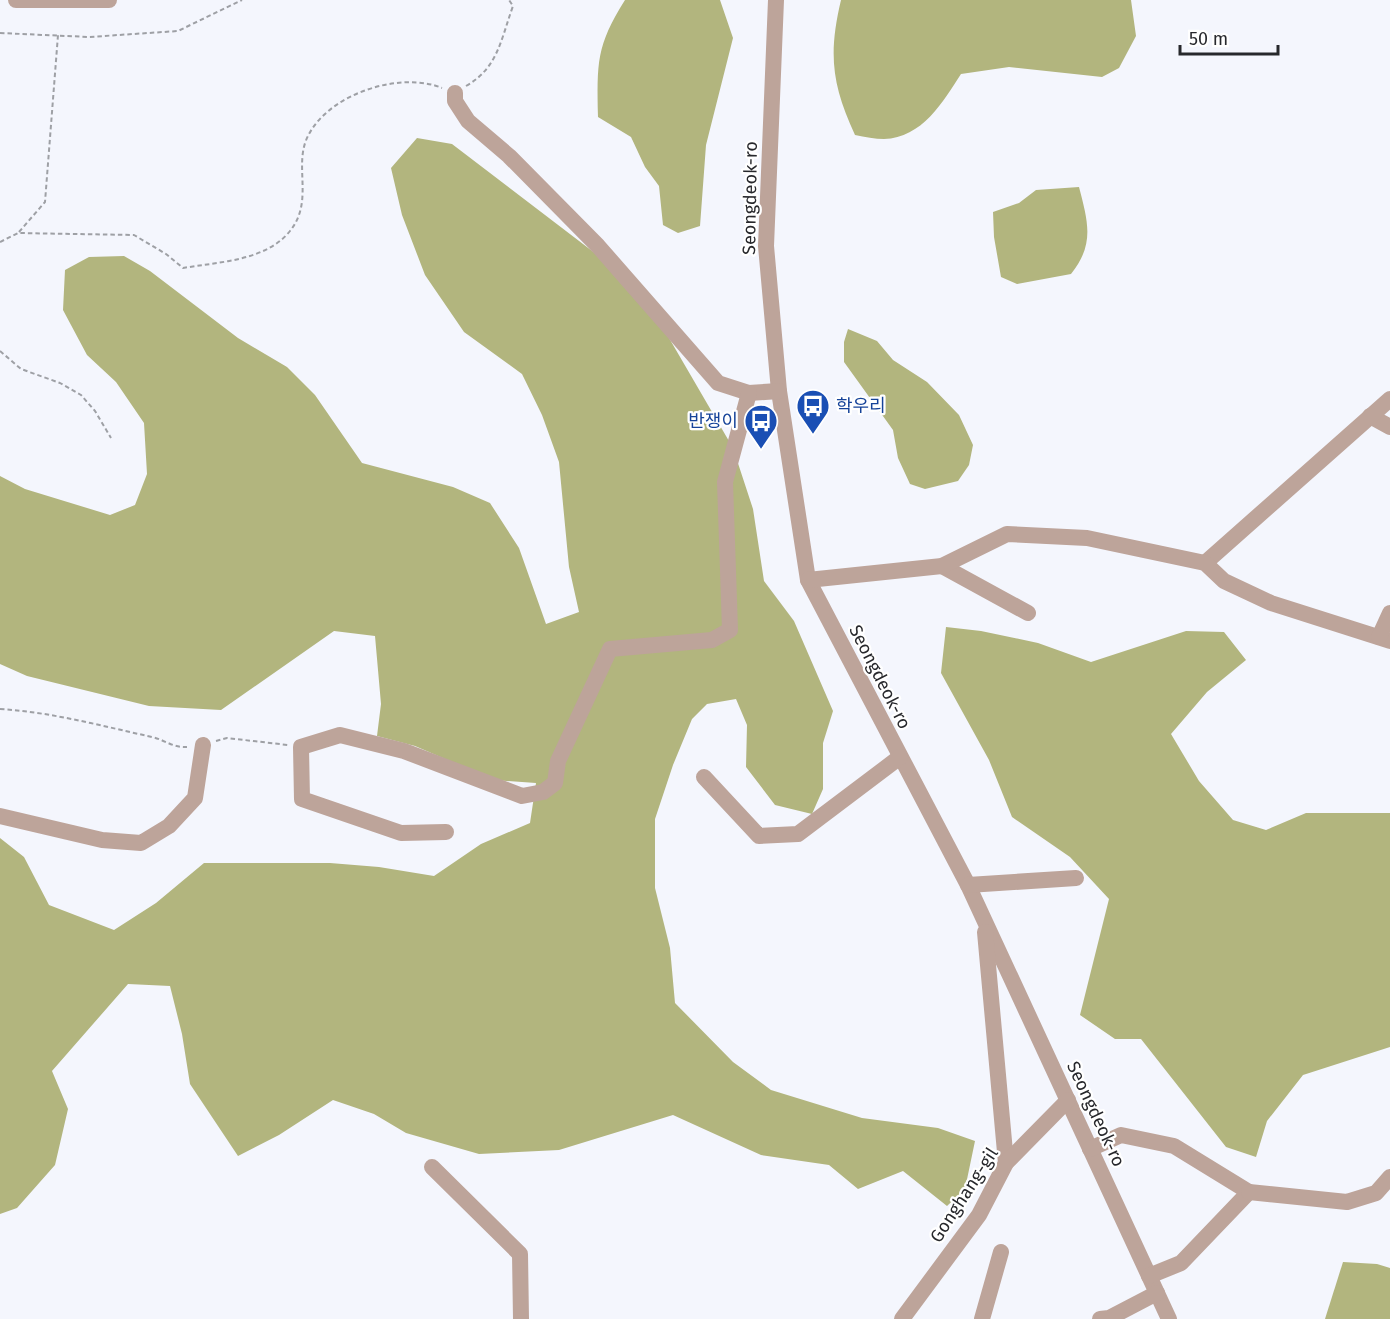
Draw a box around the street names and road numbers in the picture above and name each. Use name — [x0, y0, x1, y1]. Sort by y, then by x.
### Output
street label: Seongdeok-ro — [738, 141, 762, 255]
street label: Seongdeok-ro — [844, 621, 916, 733]
street label: Seongdeok-ro — [1062, 1058, 1130, 1170]
street label: Gonghang-gil — [925, 1143, 1003, 1247]

